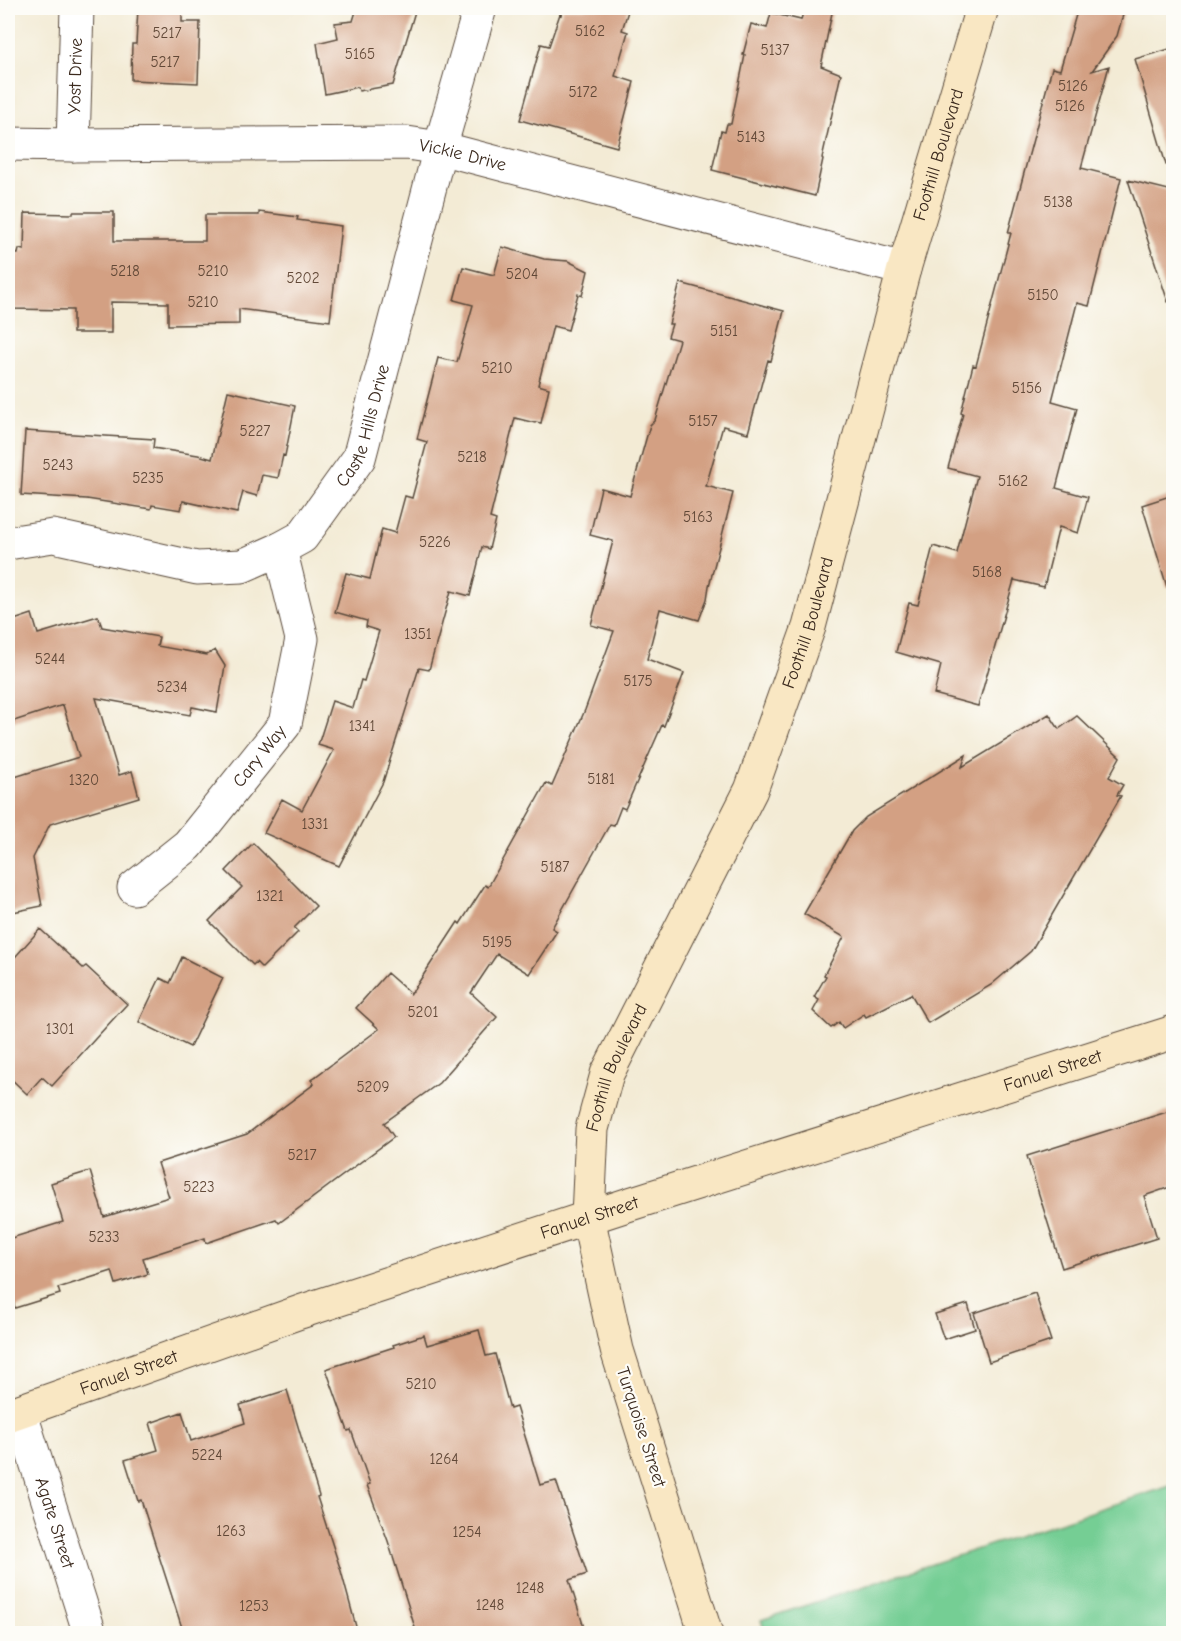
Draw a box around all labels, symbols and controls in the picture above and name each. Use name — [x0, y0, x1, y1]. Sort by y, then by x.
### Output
house number: 5162 — [575, 22, 605, 40]
house number: 5217 — [152, 24, 182, 42]
street label: Yost Drive — [63, 37, 87, 115]
house number: 5137 — [761, 41, 789, 59]
house number: 5165 — [345, 45, 375, 63]
house number: 5217 — [150, 53, 180, 71]
house number: 5126 — [1058, 77, 1088, 95]
house number: 5172 — [568, 83, 598, 101]
street label: Foothill Boulevard — [909, 86, 968, 223]
house number: 5126 — [1055, 97, 1085, 115]
house number: 5143 — [737, 128, 765, 146]
street label: Vickie Drive — [418, 134, 509, 175]
house number: 5138 — [1043, 193, 1073, 211]
house number: 5218 — [110, 262, 140, 280]
house number: 5210 — [197, 262, 229, 280]
house number: 5204 — [506, 265, 538, 283]
house number: 5202 — [287, 269, 319, 287]
house number: 5150 — [1027, 286, 1059, 304]
house number: 5210 — [187, 293, 219, 311]
house number: 5151 — [710, 322, 738, 340]
house number: 5210 — [481, 359, 513, 377]
street label: Castle Hills Drive — [331, 362, 394, 491]
house number: 5156 — [1012, 379, 1042, 397]
house number: 5157 — [688, 412, 718, 430]
house number: 5227 — [240, 422, 270, 440]
house number: 5218 — [457, 448, 487, 466]
house number: 5243 — [43, 456, 73, 474]
house number: 5235 — [132, 469, 164, 487]
house number: 5162 — [998, 472, 1028, 490]
house number: 5163 — [683, 508, 713, 526]
house number: 5226 — [419, 533, 451, 551]
street label: Foothill Boulevard — [777, 555, 838, 691]
house number: 5168 — [972, 563, 1002, 581]
house number: 1351 — [404, 625, 432, 643]
house number: 5244 — [35, 650, 65, 668]
house number: 5175 — [623, 672, 653, 690]
house number: 5234 — [157, 678, 187, 696]
house number: 1341 — [349, 717, 375, 735]
street label: Cary Way — [228, 720, 291, 791]
house number: 5181 — [587, 770, 615, 788]
house number: 1320 — [69, 771, 99, 789]
house number: 1331 — [301, 815, 329, 833]
house number: 5187 — [541, 858, 569, 876]
house number: 1321 — [256, 887, 284, 905]
house number: 5195 — [482, 933, 512, 951]
street label: Foothill Boulevard — [581, 1000, 651, 1134]
house number: 5201 — [407, 1003, 439, 1021]
house number: 1301 — [46, 1020, 74, 1038]
street label: Fanuel Street — [1001, 1045, 1105, 1096]
house number: 5209 — [356, 1078, 390, 1096]
house number: 5217 — [287, 1146, 317, 1164]
house number: 5223 — [183, 1178, 215, 1196]
street label: Fanuel Street — [538, 1191, 642, 1243]
house number: 5233 — [88, 1228, 120, 1246]
street label: Fanuel Street — [77, 1345, 181, 1399]
street label: Turquoise Street — [612, 1364, 671, 1491]
house number: 5210 — [405, 1375, 437, 1393]
house number: 5224 — [191, 1446, 223, 1464]
house number: 1264 — [429, 1450, 459, 1468]
street label: Agate Street — [31, 1475, 79, 1571]
house number: 1263 — [216, 1522, 246, 1540]
house number: 1254 — [452, 1523, 482, 1541]
house number: 1248 — [516, 1579, 544, 1597]
house number: 1248 — [476, 1596, 504, 1614]
house number: 1253 — [239, 1597, 269, 1615]

